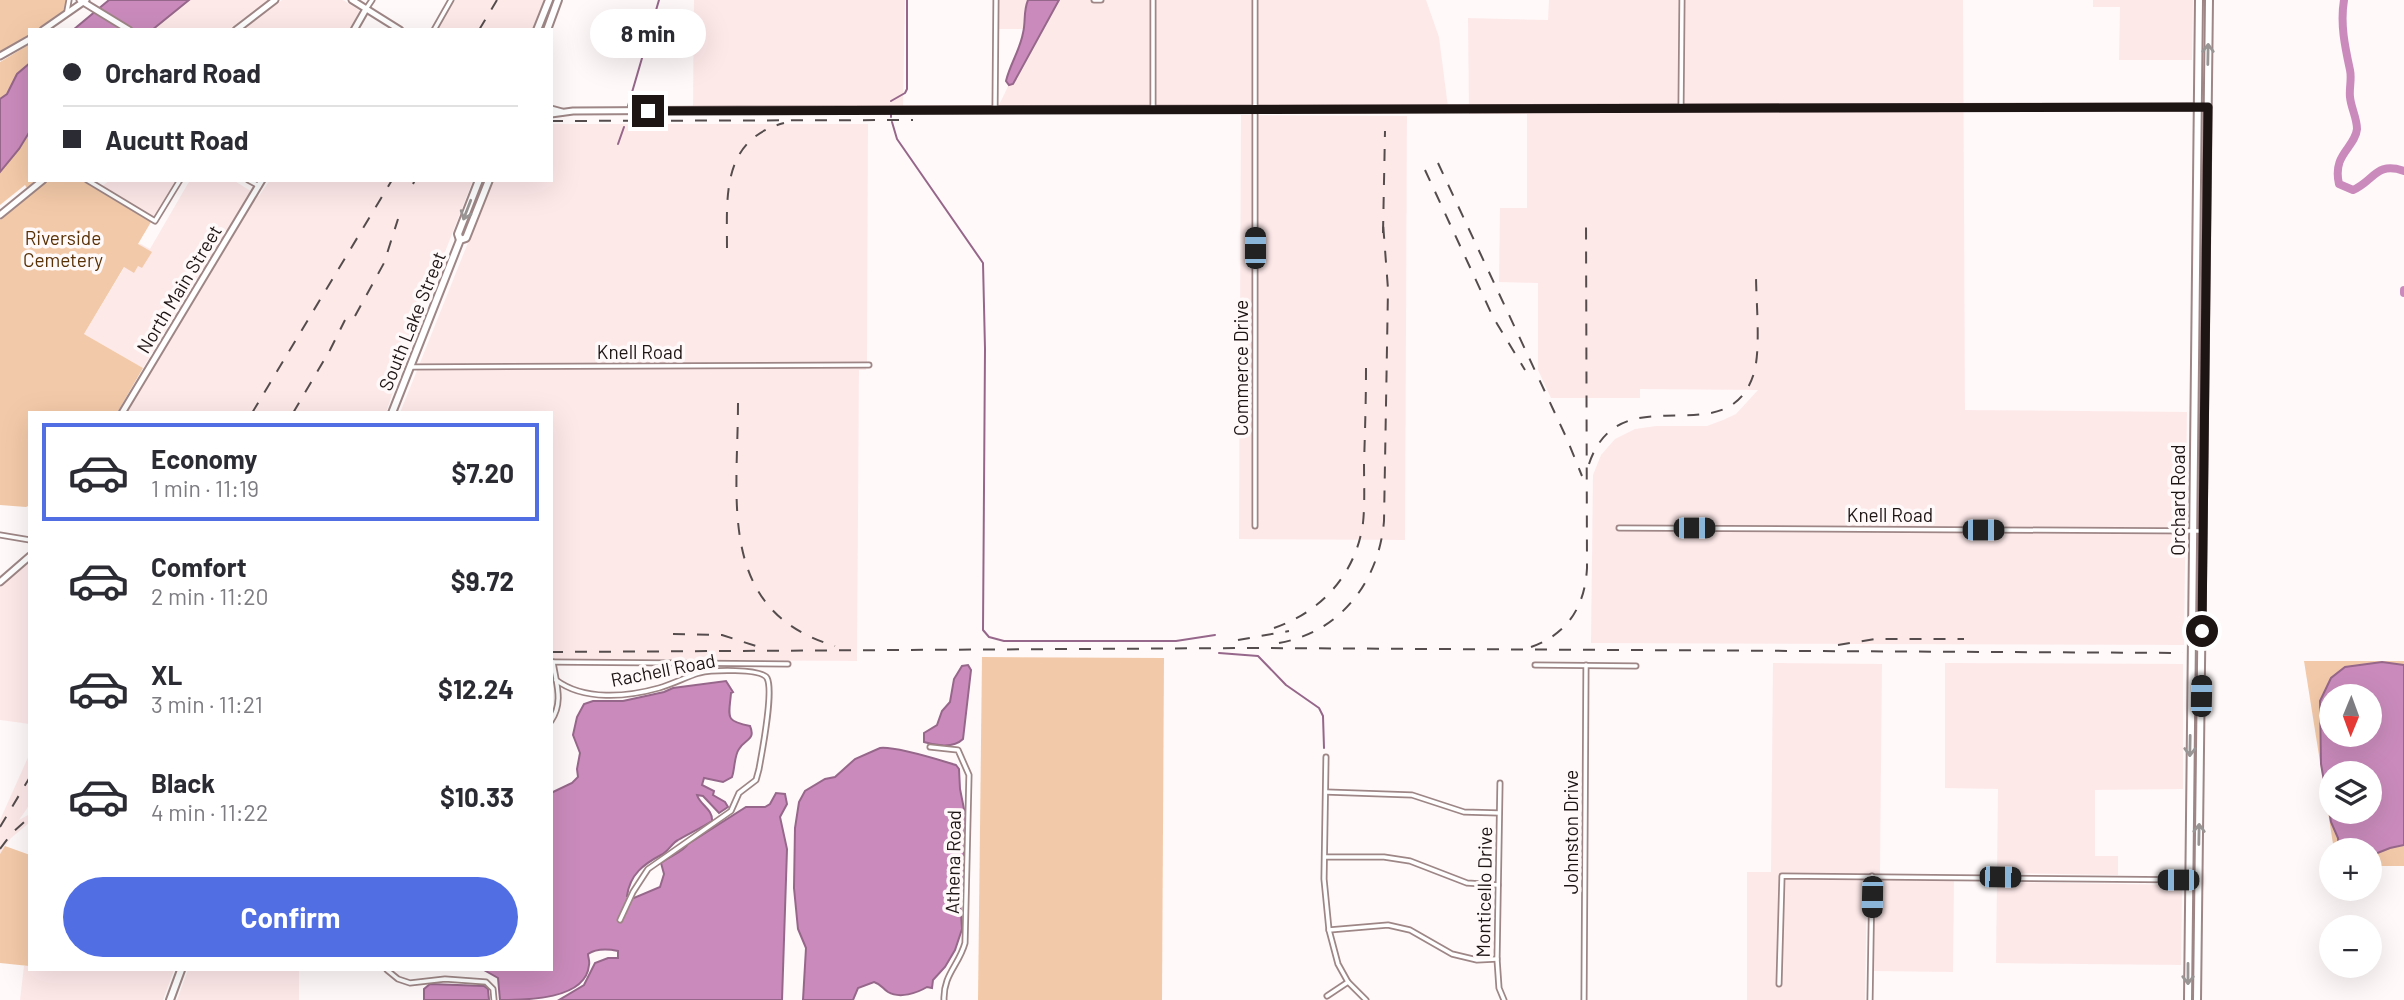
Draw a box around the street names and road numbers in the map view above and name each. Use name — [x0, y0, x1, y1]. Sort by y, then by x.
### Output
street label: North Main Street — [131, 221, 226, 357]
street label: South Lake Street — [373, 248, 450, 394]
street label: Commerce Drive — [1229, 300, 1252, 436]
street label: Knell Road — [597, 340, 683, 363]
street label: Orchard Road — [2166, 444, 2189, 556]
street label: Knell Road — [1847, 503, 1933, 526]
street label: Rachell Road — [609, 648, 717, 691]
street label: Johnston Drive — [1559, 770, 1582, 894]
street label: Athena Road — [940, 810, 965, 914]
street label: Monticello Drive — [1471, 826, 1496, 958]

